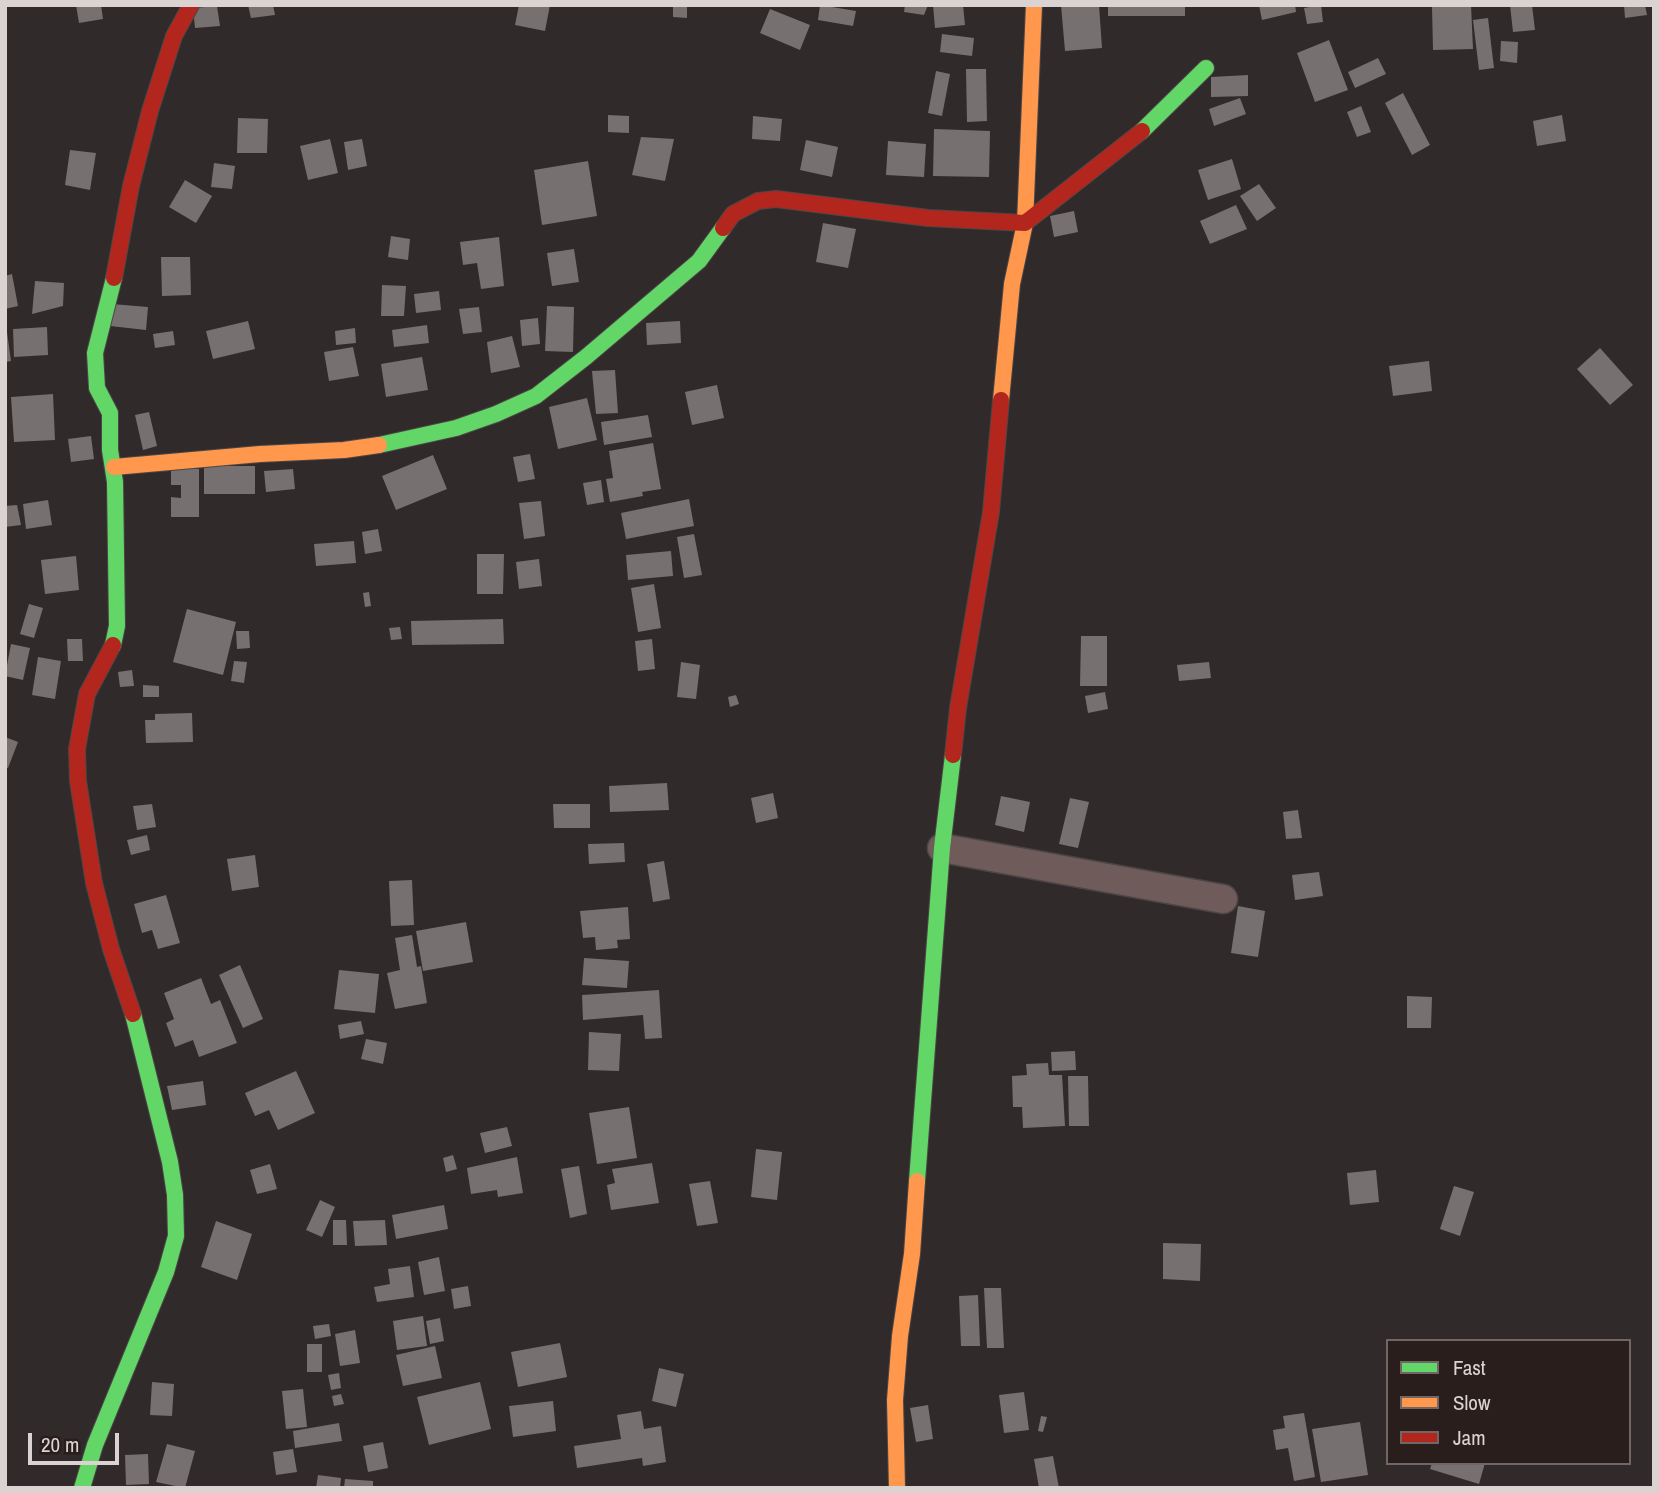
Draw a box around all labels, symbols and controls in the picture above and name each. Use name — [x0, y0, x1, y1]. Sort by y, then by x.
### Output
legend — [1386, 1339, 1631, 1465]
text: Fast — [1453, 1353, 1486, 1382]
text: Slow — [1453, 1388, 1490, 1417]
scale bar — [32, 1420, 122, 1464]
text: Jam — [1453, 1423, 1486, 1452]
text: 20 m — [41, 1430, 79, 1459]

